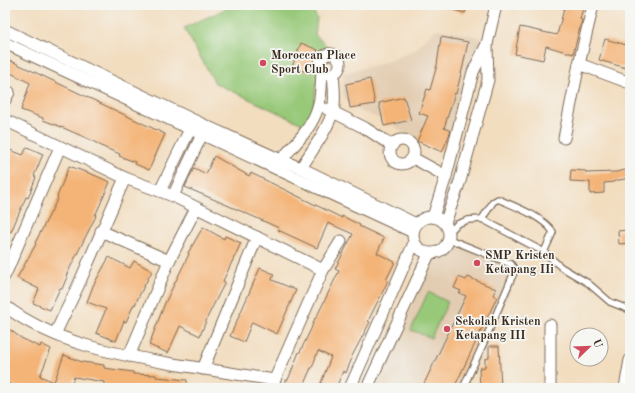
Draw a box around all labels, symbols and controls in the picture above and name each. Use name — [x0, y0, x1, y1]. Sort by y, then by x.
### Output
place label: Moroccan Place Sport Club — [271, 50, 356, 76]
marker: Moroccan Place Sport Club — [258, 58, 268, 68]
place label: SMP Kristen Ketapang IIi — [485, 250, 555, 276]
marker: SMP Kristen Ketapang IIi — [472, 258, 482, 268]
place label: Sekolah Kristen Ketapang III — [455, 316, 541, 342]
marker: Sekolah Kristen Ketapang III — [442, 324, 452, 334]
north arrow — [569, 327, 609, 367]
text: U — [590, 338, 604, 350]

